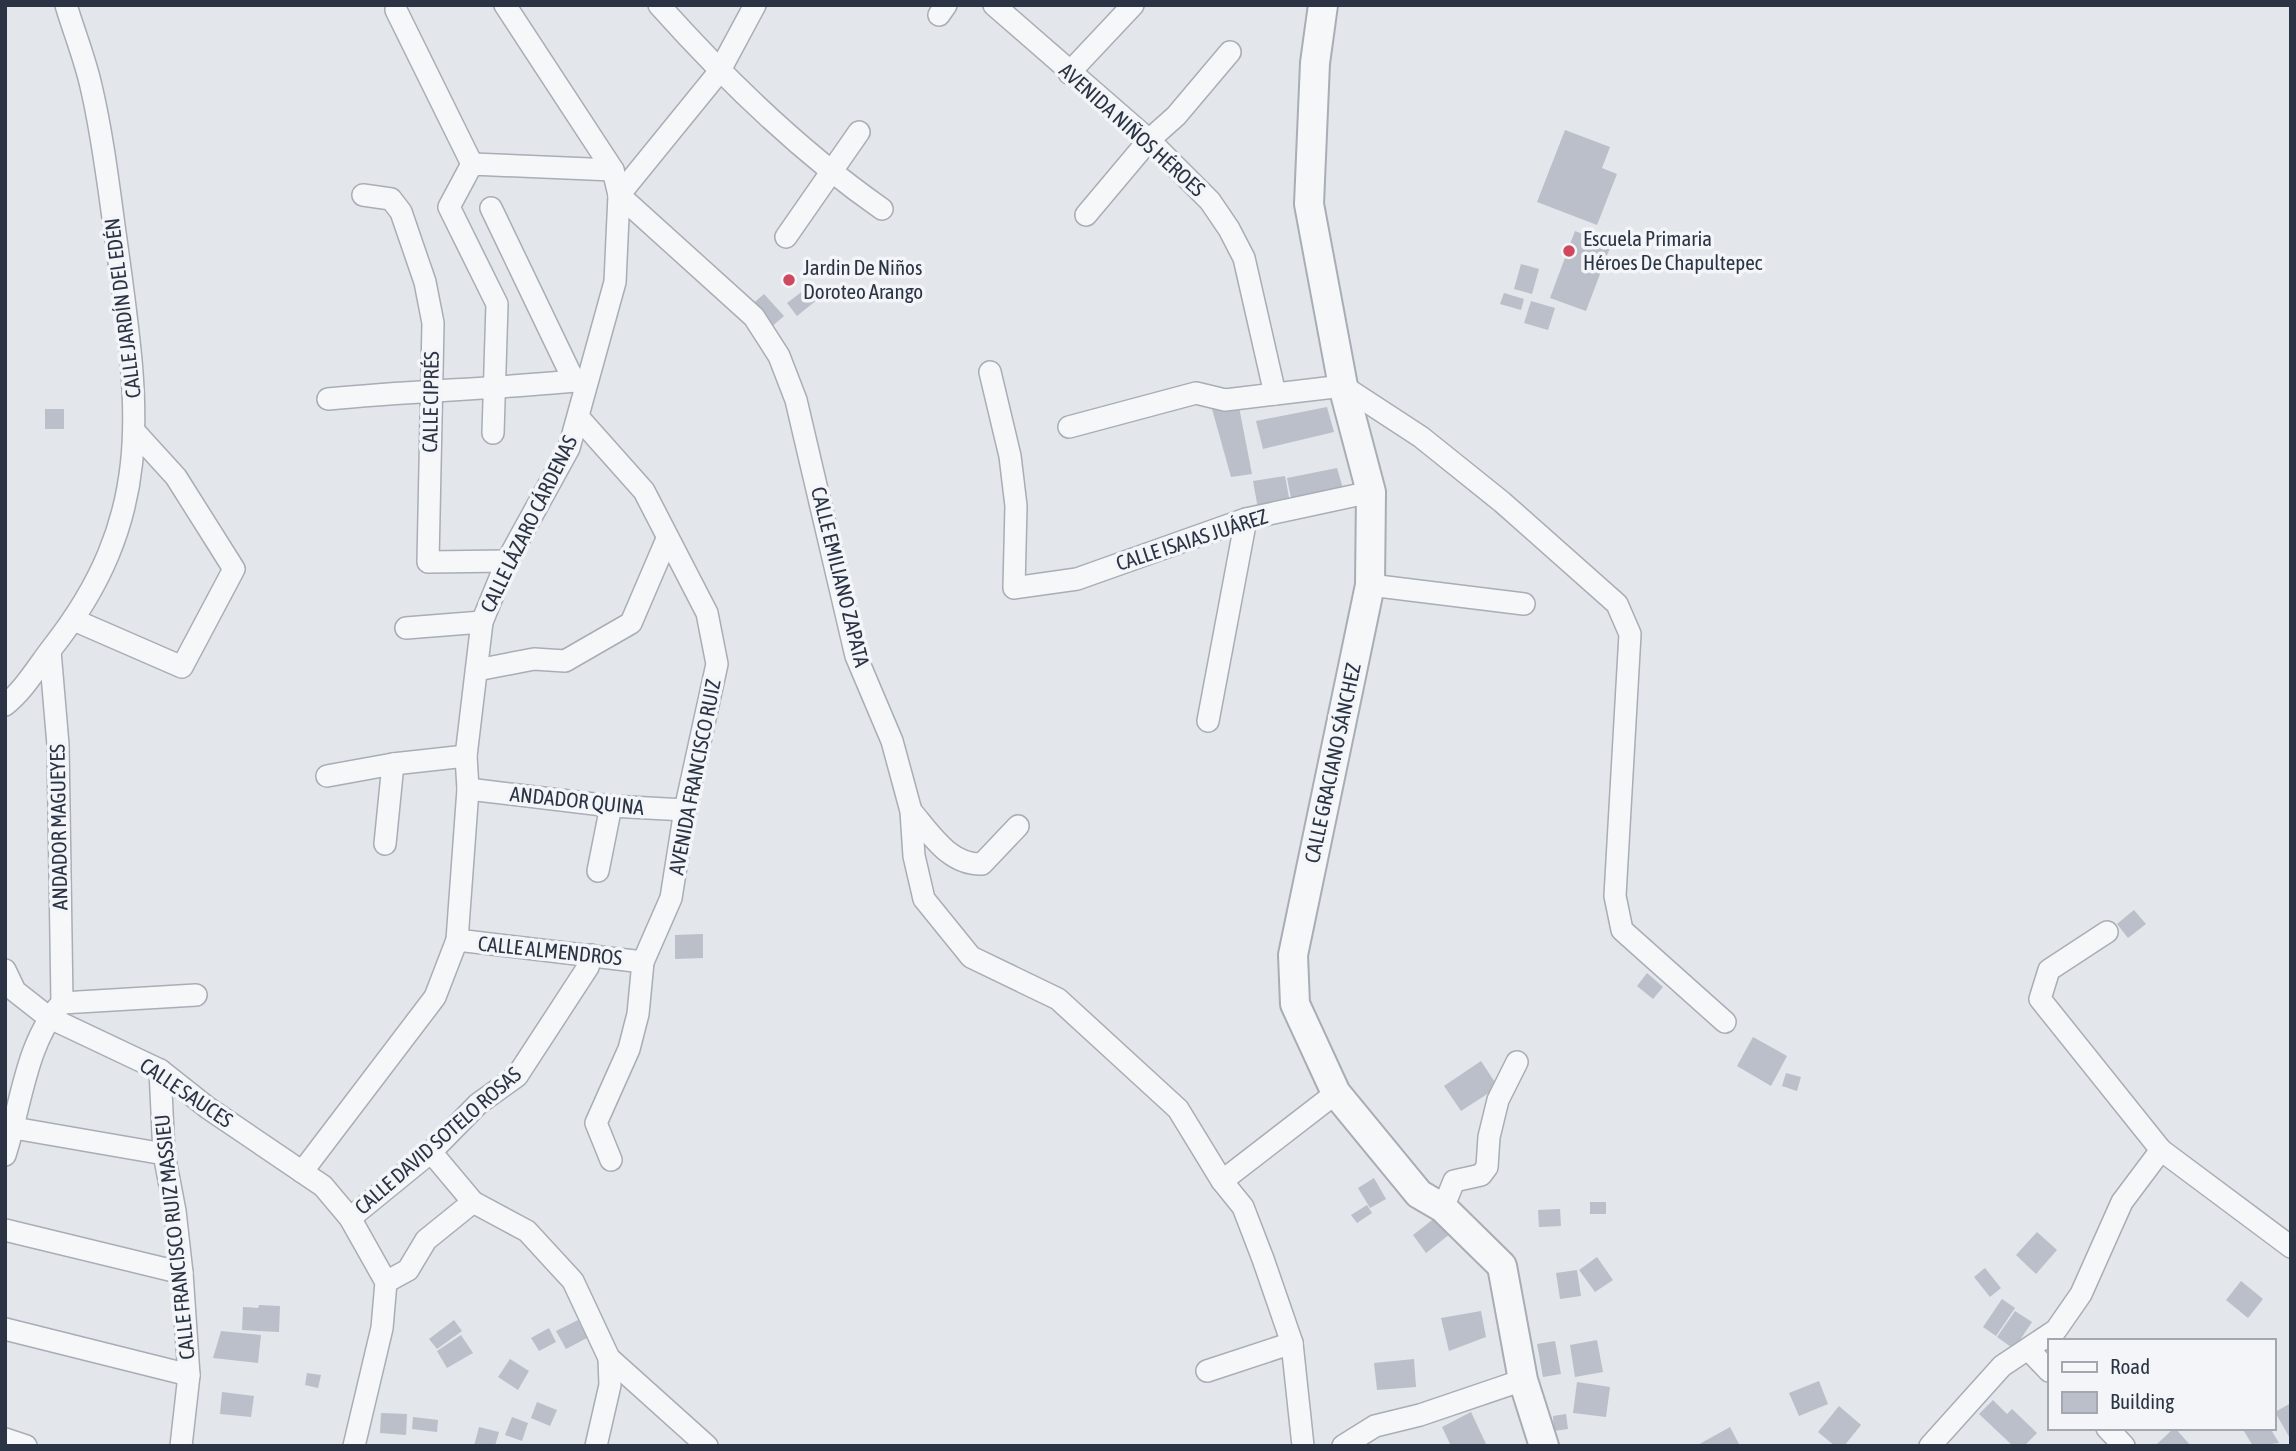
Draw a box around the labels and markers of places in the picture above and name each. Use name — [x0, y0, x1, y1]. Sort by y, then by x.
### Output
place label: Escuela Primaria Héroes De Chapultepec — [1583, 226, 1763, 274]
marker: Escuela Primaria Héroes De Chapultepec — [1561, 243, 1577, 259]
place label: Jardin De Niños Doroteo Arango — [803, 255, 923, 303]
marker: Jardin De Niños Doroteo Arango — [781, 272, 797, 288]

